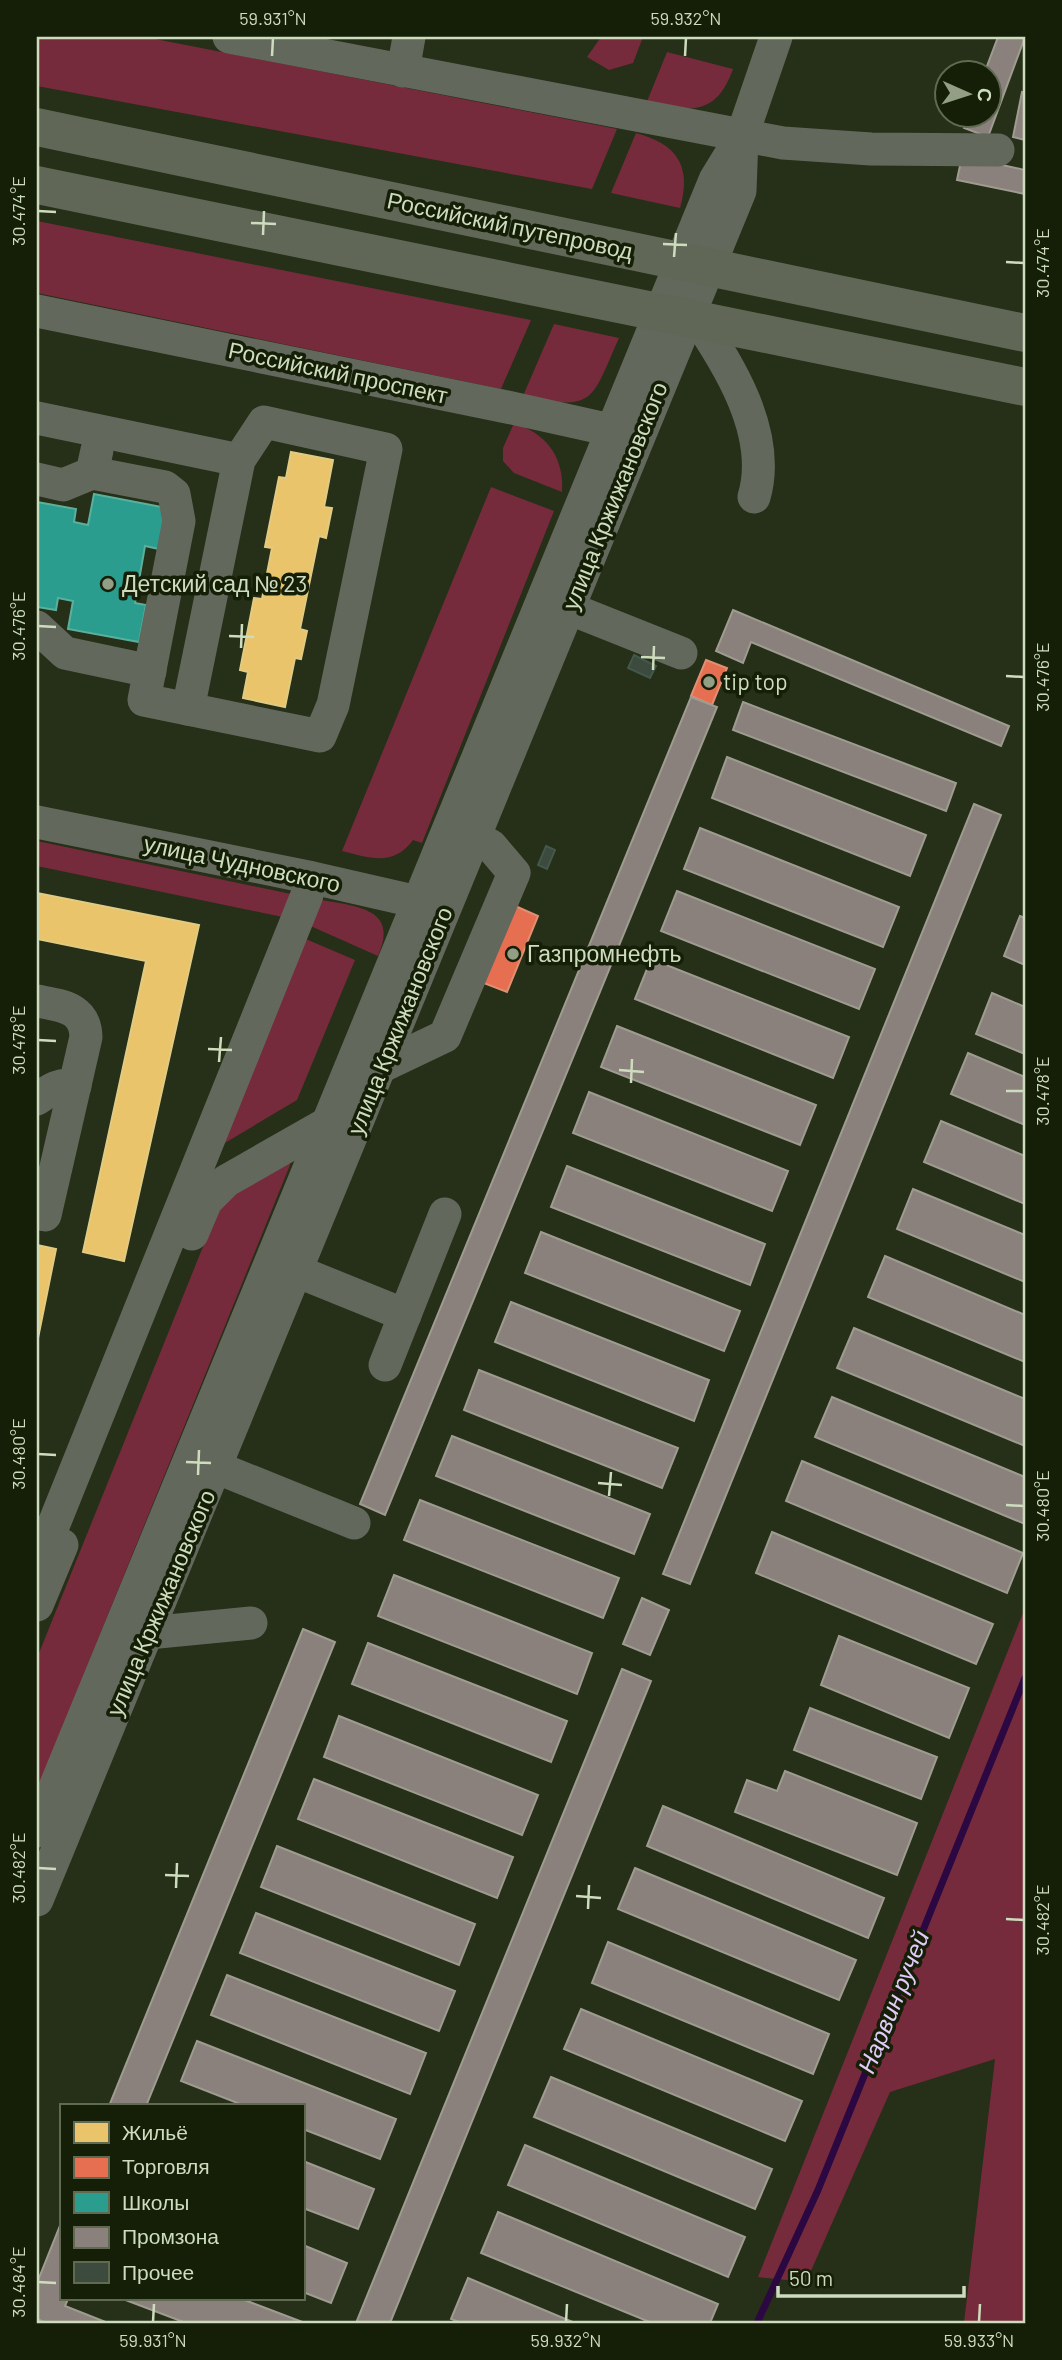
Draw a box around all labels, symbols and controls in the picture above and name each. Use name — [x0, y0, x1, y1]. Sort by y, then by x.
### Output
text: 59.931°N — [239, 7, 307, 29]
text: 59.932°N — [651, 7, 721, 29]
north arrow — [932, 60, 1002, 130]
text: С — [974, 87, 997, 103]
text: 30.474°E — [7, 176, 29, 246]
street label: Российский путепровод — [385, 185, 636, 265]
text: 30.474°E — [1031, 228, 1053, 298]
street label: Российский проспект — [226, 335, 451, 409]
street label: улица Кржижановского — [556, 378, 673, 614]
place label: Детский сад № 23 — [122, 569, 307, 597]
marker: Детский сад № 23 — [100, 576, 116, 592]
text: 30.476°E — [7, 591, 29, 661]
text: 30.476°E — [1031, 642, 1053, 712]
place label: tip top — [723, 667, 788, 695]
marker: tip top — [701, 674, 717, 690]
street label: улица Чудновского — [141, 829, 343, 898]
street label: улица Кржижановского — [341, 903, 458, 1139]
place label: Газпромнефть — [527, 939, 682, 967]
marker: Газпромнефть — [505, 946, 521, 962]
text: 30.478°E — [7, 1005, 29, 1075]
text: 30.478°E — [1031, 1056, 1053, 1126]
text: 30.480°E — [7, 1418, 29, 1490]
text: 30.480°E — [1031, 1470, 1053, 1542]
street label: улица Кржижановского — [100, 1485, 220, 1720]
text: 30.482°E — [7, 1832, 29, 1904]
text: 30.482°E — [1031, 1884, 1053, 1956]
water label: Нарвин ручей — [851, 1926, 934, 2077]
legend — [60, 2104, 304, 2300]
text: Жильё — [122, 2119, 188, 2144]
text: Торговля — [122, 2153, 210, 2178]
text: Школы — [122, 2189, 189, 2214]
text: Промзона — [122, 2223, 219, 2248]
text: 30.484°E — [7, 2246, 29, 2318]
scale bar — [778, 2255, 964, 2299]
text: Прочее — [122, 2259, 194, 2284]
text: 50 m — [789, 2265, 833, 2290]
text: 59.931°N — [119, 2329, 187, 2351]
text: 59.932°N — [531, 2329, 601, 2351]
text: 59.933°N — [944, 2329, 1014, 2351]

